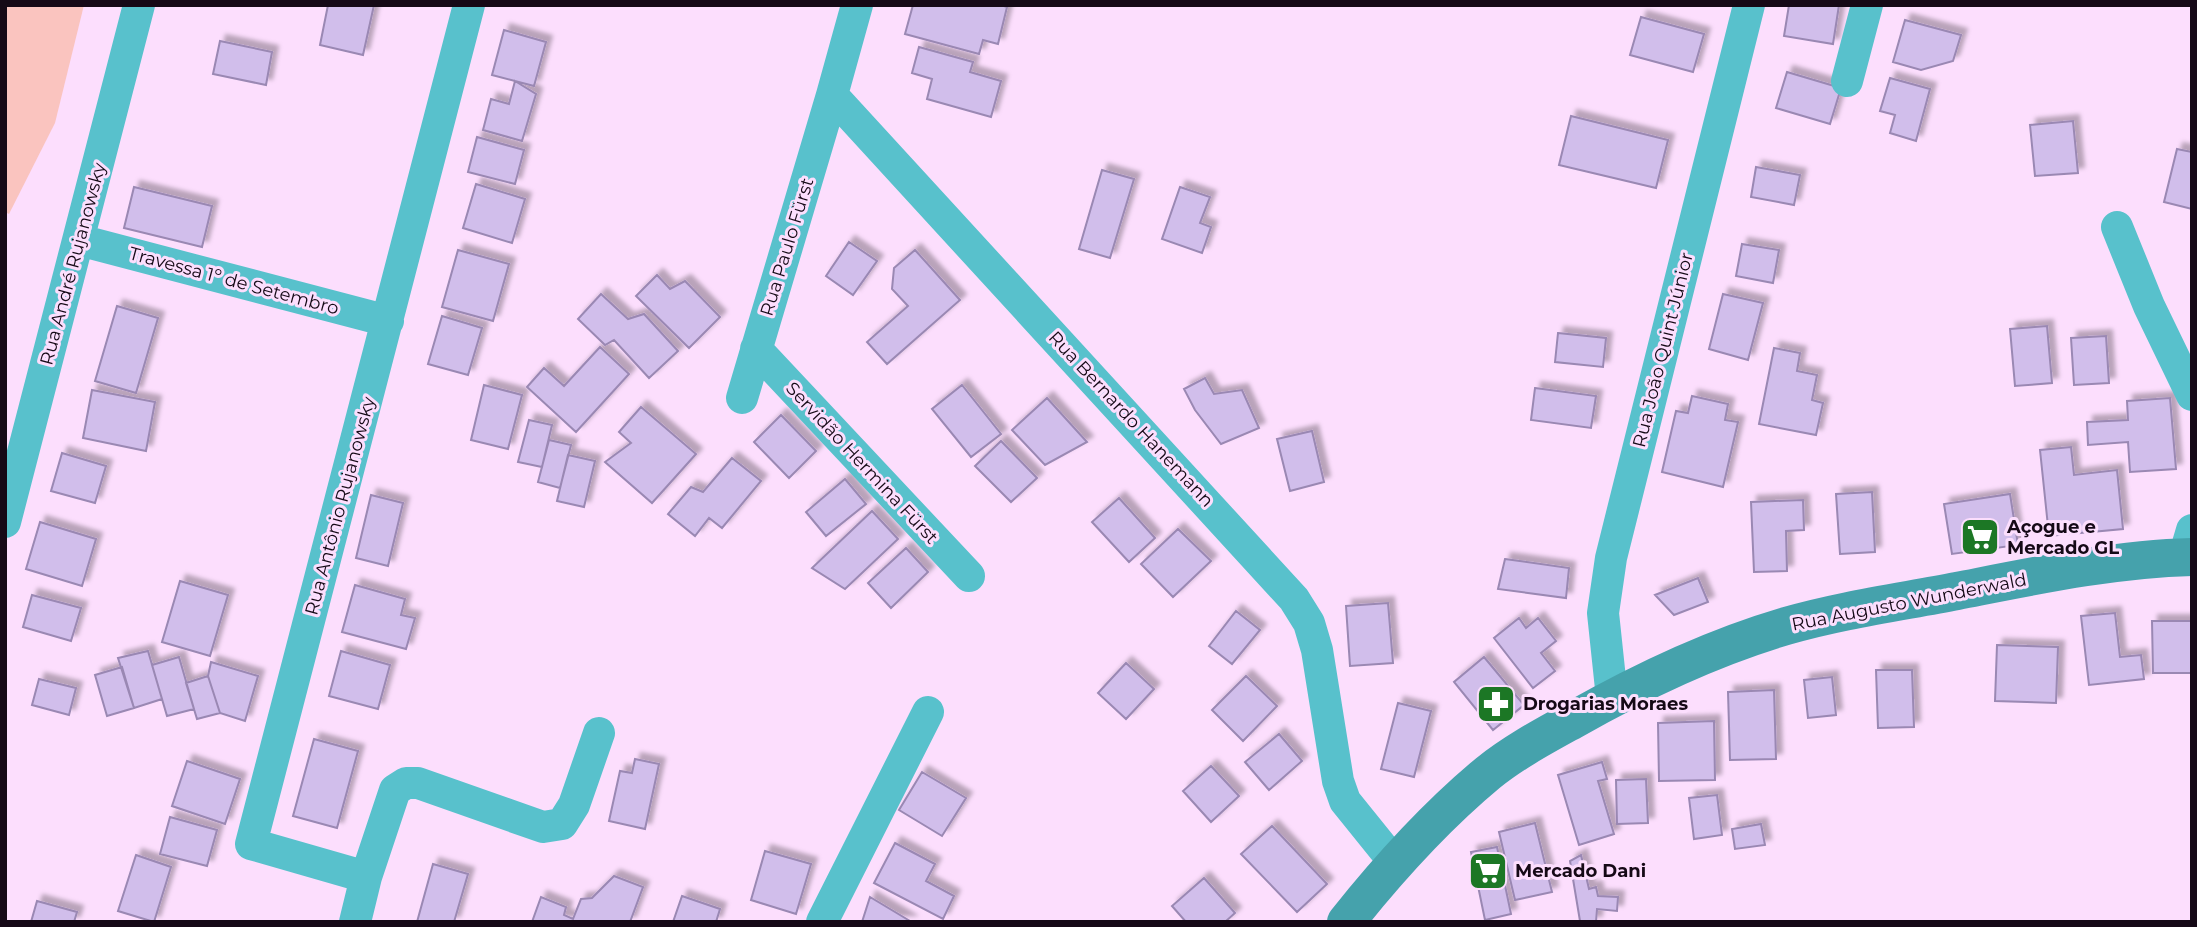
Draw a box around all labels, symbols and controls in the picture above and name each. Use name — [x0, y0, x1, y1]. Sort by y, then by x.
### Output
street label: Rua André Rujanowsky — [35, 160, 111, 368]
street label: Rua Paulo Fürst — [756, 175, 818, 319]
street label: Travessa 1º de Setembro — [127, 242, 341, 320]
street label: Rua João Quint Júnior — [1628, 250, 1698, 450]
street label: Rua Bernardo Hanemann — [1044, 327, 1218, 511]
street label: Servidão Hermina Fürst — [781, 377, 943, 549]
street label: Rua Antônio Rujanowsky — [300, 394, 380, 618]
supermarket icon: Açogue e Mercado GL — [1959, 516, 2001, 558]
place label: Açogue e Mercado GL — [2006, 516, 2119, 559]
street label: Rua Augusto Wunderwald — [1790, 568, 2028, 636]
pharmacy icon: Drogarias Moraes — [1475, 683, 1517, 725]
place label: Drogarias Moraes — [1523, 693, 1688, 715]
supermarket icon: Mercado Dani — [1467, 850, 1509, 892]
place label: Mercado Dani — [1515, 860, 1646, 882]

